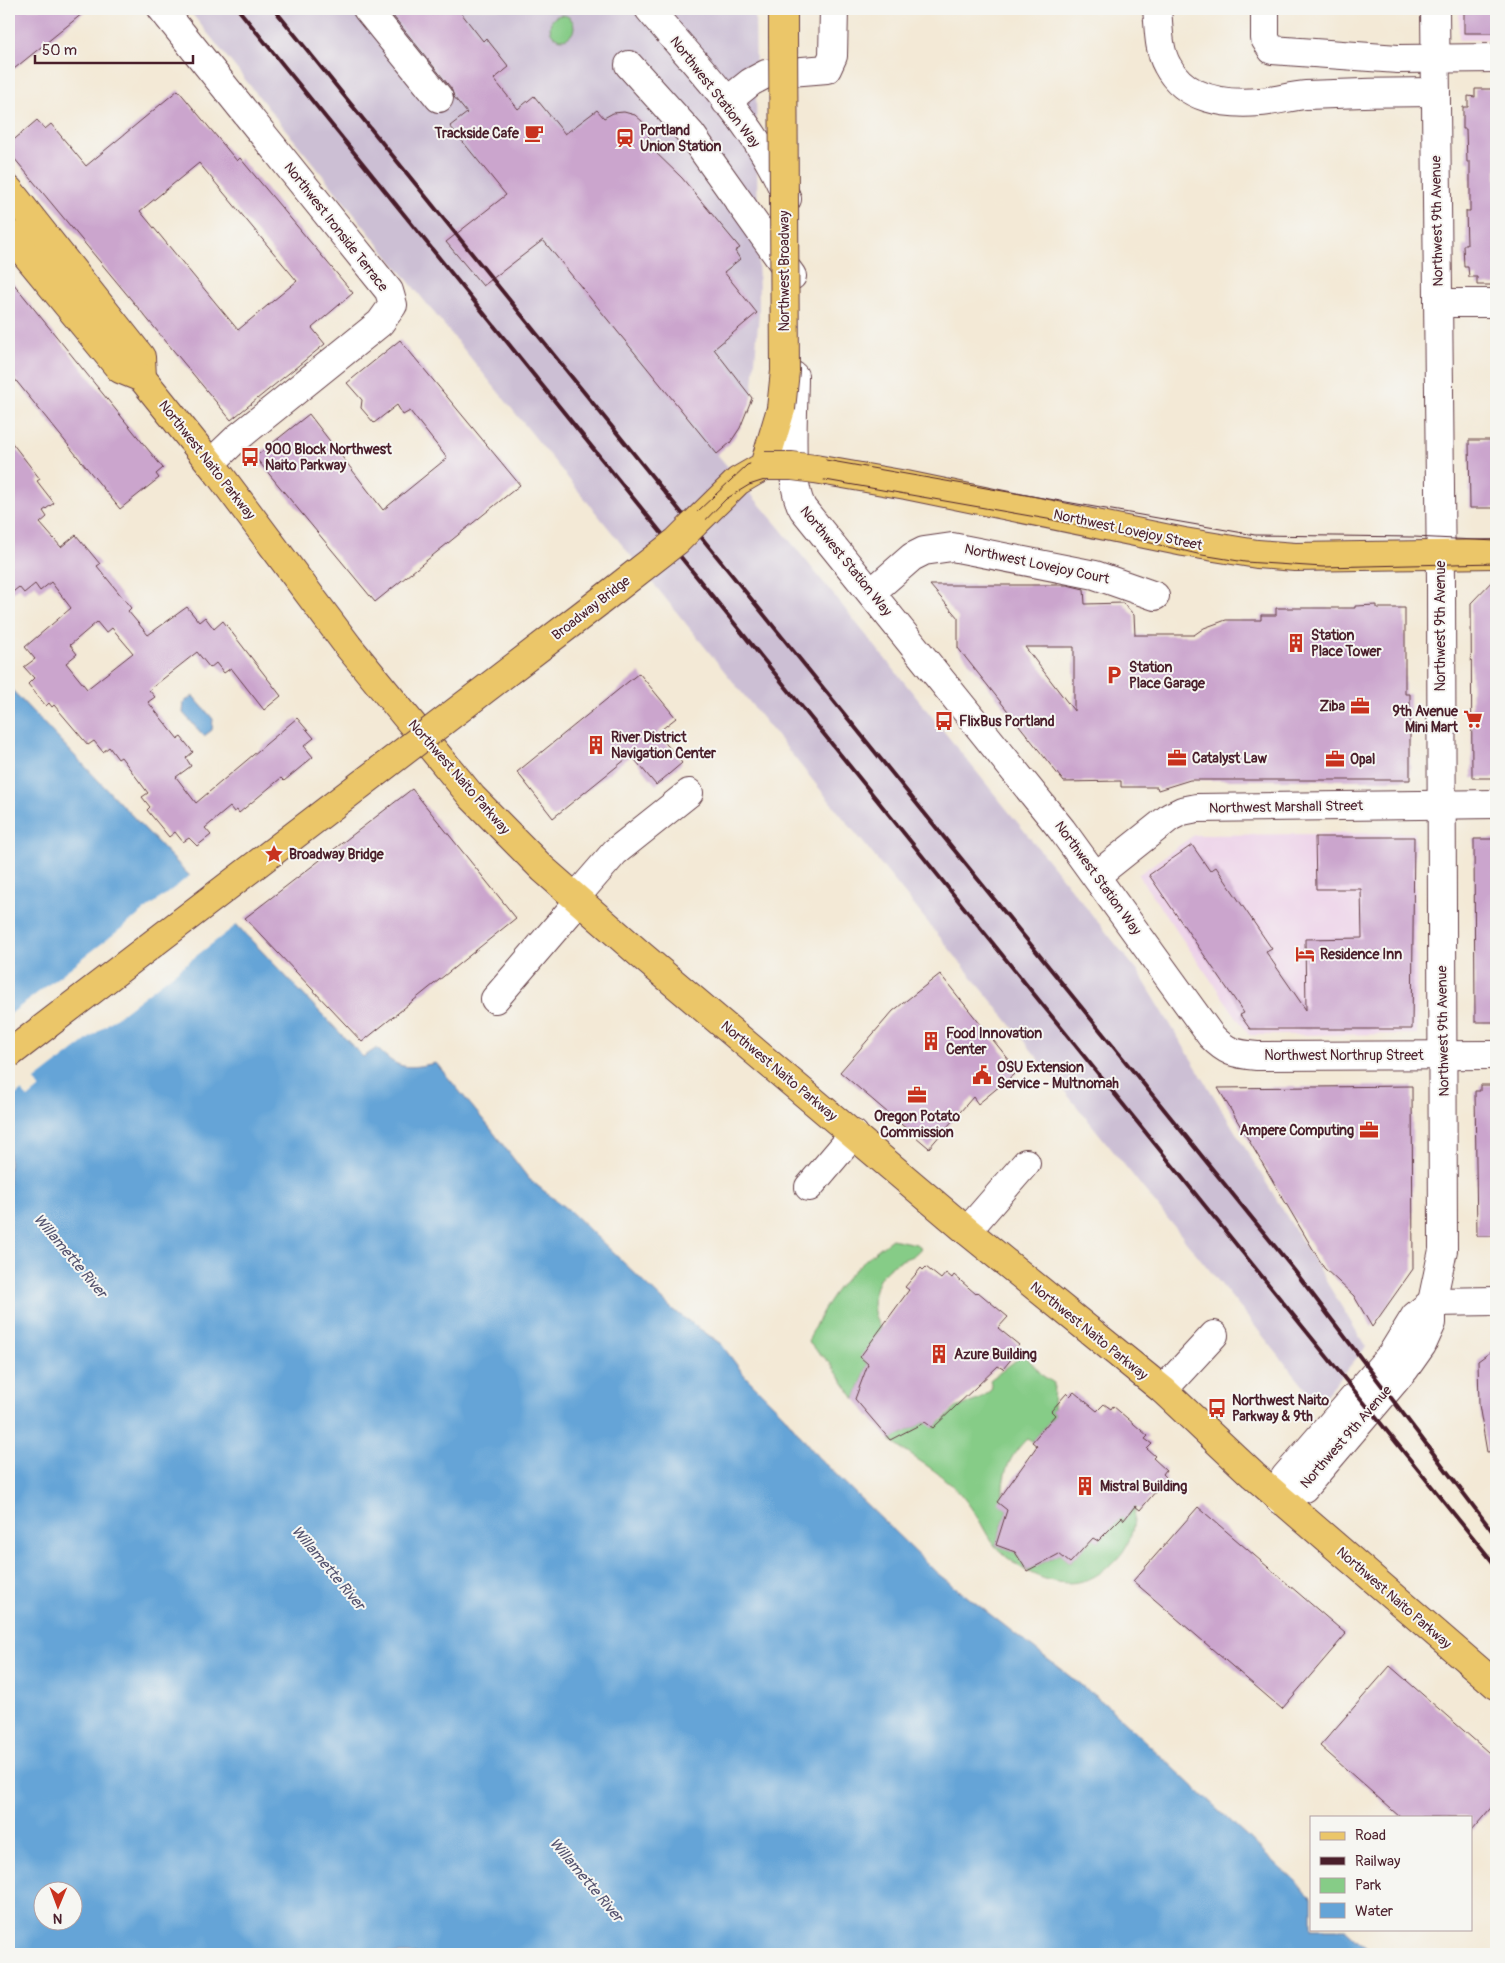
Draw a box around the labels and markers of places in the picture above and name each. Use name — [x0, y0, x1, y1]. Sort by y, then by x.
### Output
cafe icon: Trackside Cafe — [523, 122, 545, 144]
place label: Portland Union Station — [640, 122, 721, 155]
place label: Trackside Cafe — [434, 125, 520, 142]
station icon: Portland Union Station — [614, 127, 636, 149]
place label: 900 Block Northwest Naito Parkway — [265, 441, 392, 474]
bus stop icon: 900 Block Northwest Naito Parkway — [239, 446, 261, 468]
place label: Station Place Tower — [1311, 627, 1382, 660]
building icon: Station Place Tower — [1285, 632, 1307, 654]
place label: Station Place Garage — [1129, 659, 1206, 692]
parking icon: Station Place Garage — [1103, 664, 1125, 686]
office icon: Ziba — [1349, 695, 1371, 717]
place label: Ziba — [1320, 698, 1345, 715]
place label: 9th Avenue Mini Mart — [1393, 703, 1459, 736]
supermarket icon: 9th Avenue Mini Mart — [1462, 708, 1484, 730]
bus stop icon: FlixBus Portland — [933, 710, 955, 732]
place label: FlixBus Portland — [959, 713, 1055, 730]
place label: River District Navigation Center — [611, 729, 717, 762]
building icon: River District Navigation Center — [585, 734, 607, 756]
office icon: Catalyst Law — [1166, 747, 1188, 769]
office icon: Opal — [1324, 748, 1346, 770]
place label: Catalyst Law — [1192, 750, 1268, 767]
place label: Opal — [1350, 751, 1375, 768]
place icon: Broadway Bridge — [263, 843, 285, 865]
place label: Broadway Bridge — [289, 846, 385, 863]
hotel icon: Residence Inn — [1294, 943, 1316, 965]
place label: Residence Inn — [1320, 946, 1402, 963]
place label: Food Innovation Center — [946, 1025, 1042, 1058]
building icon: Food Innovation Center — [920, 1030, 942, 1052]
place label: OSU Extension Service - Multnomah — [997, 1059, 1119, 1092]
public building icon: OSU Extension Service - Multnomah — [971, 1064, 993, 1086]
office icon: Oregon Potato Commission — [906, 1084, 928, 1106]
place label: Oregon Potato Commission — [874, 1108, 960, 1141]
office icon: Ampere Computing — [1358, 1119, 1380, 1141]
place label: Ampere Computing — [1240, 1122, 1354, 1139]
building icon: Azure Building — [928, 1343, 950, 1365]
place label: Azure Building — [954, 1346, 1037, 1363]
place label: Northwest Naito Parkway & 9th — [1232, 1392, 1330, 1425]
bus stop icon: Northwest Naito Parkway & 9th — [1206, 1397, 1228, 1419]
building icon: Mistral Building — [1074, 1475, 1096, 1497]
place label: Mistral Building — [1100, 1478, 1187, 1495]

